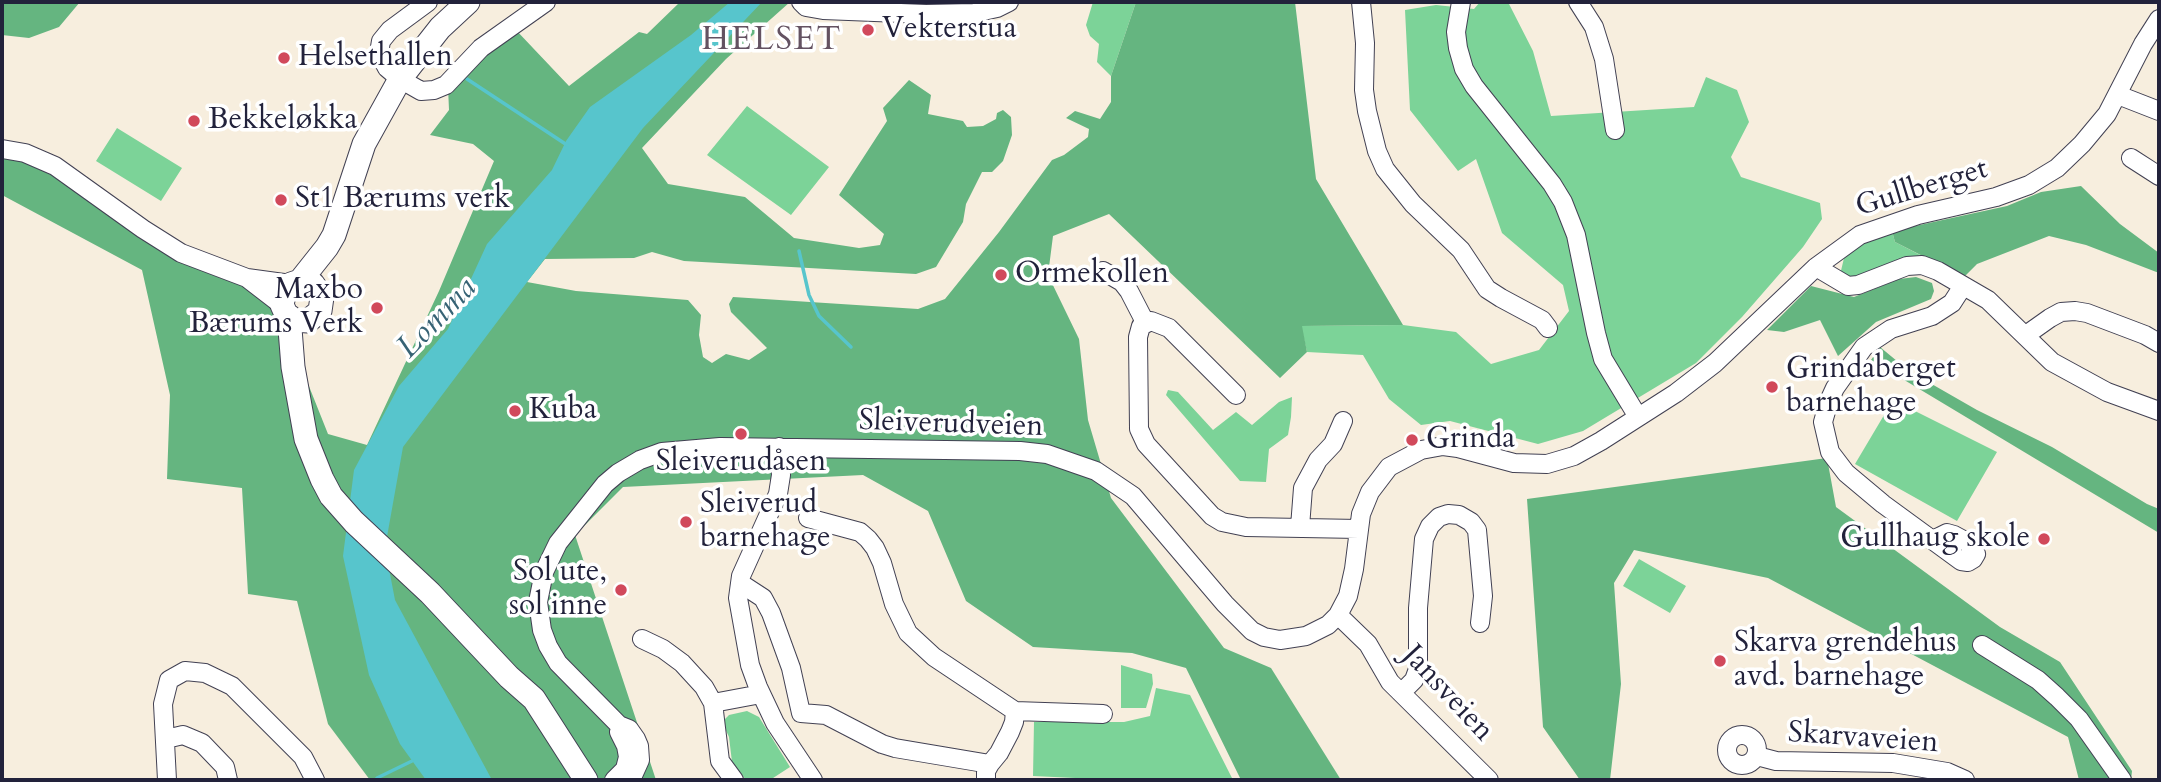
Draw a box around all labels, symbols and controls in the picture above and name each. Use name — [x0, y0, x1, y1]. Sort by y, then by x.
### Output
place label: Vekterstua — [882, 12, 1017, 48]
district label: HELSET — [702, 21, 842, 61]
marker: Vekterstua — [860, 22, 876, 38]
place label: Helsethallen — [298, 40, 453, 76]
marker: Helsethallen — [276, 50, 292, 66]
place label: Bekkeløkka — [208, 103, 357, 139]
marker: Bekkeløkka — [186, 113, 202, 129]
street label: Gullberget — [1852, 152, 1992, 226]
place label: St1 Bærums verk — [295, 182, 510, 218]
marker: St1 Bærums verk — [273, 192, 289, 208]
place label: Ormekollen — [1015, 257, 1169, 293]
marker: Ormekollen — [993, 267, 1009, 283]
water label: Lomma — [390, 270, 486, 368]
place label: Maxbo Bærums Verk — [189, 273, 363, 344]
marker: Maxbo Bærums Verk — [369, 300, 385, 316]
place label: Grindaberget barnehage — [1786, 352, 1956, 422]
marker: Grindaberget barnehage — [1764, 379, 1780, 395]
place label: Kuba — [529, 393, 597, 429]
marker: Kuba — [507, 403, 523, 419]
street label: Sleiverudveien — [858, 404, 1044, 446]
place label: Grinda — [1426, 422, 1515, 458]
marker: Sleiverudåsen — [733, 426, 749, 442]
marker: Grinda — [1404, 432, 1420, 448]
place label: Sleiverudåsen — [656, 445, 826, 481]
place label: Sleiverud barnehage — [700, 487, 831, 558]
marker: Sleiverud barnehage — [678, 514, 694, 530]
place label: Gullhaug skole — [1840, 521, 2030, 557]
marker: Gullhaug skole — [2036, 531, 2052, 547]
place label: Sol ute, sol inne — [509, 555, 607, 626]
marker: Sol ute, sol inne — [613, 582, 629, 598]
place label: Skarva grendehus avd. barnehage — [1734, 626, 1956, 696]
street label: Jansveien — [1394, 639, 1500, 749]
marker: Skarva grendehus avd. barnehage — [1712, 653, 1728, 669]
street label: Skarvaveien — [1786, 716, 1940, 762]

